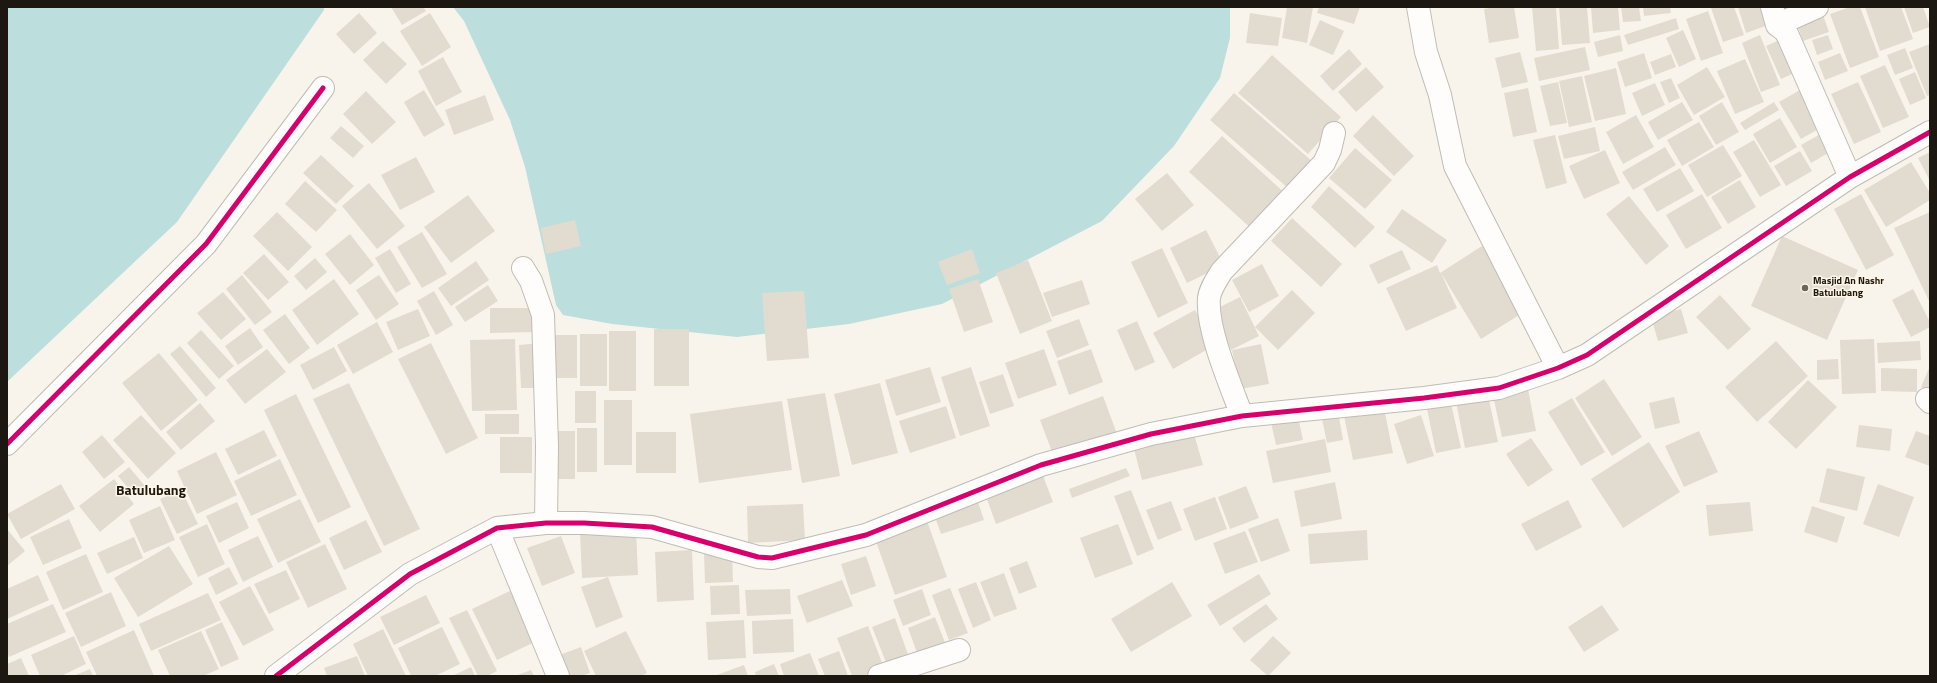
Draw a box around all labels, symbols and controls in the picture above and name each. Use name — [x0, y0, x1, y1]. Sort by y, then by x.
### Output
place label: Masjid An Nashr Batulubang — [1813, 276, 1884, 300]
marker: Masjid An Nashr Batulubang — [1800, 283, 1810, 293]
district label: Batulubang — [116, 484, 186, 500]

